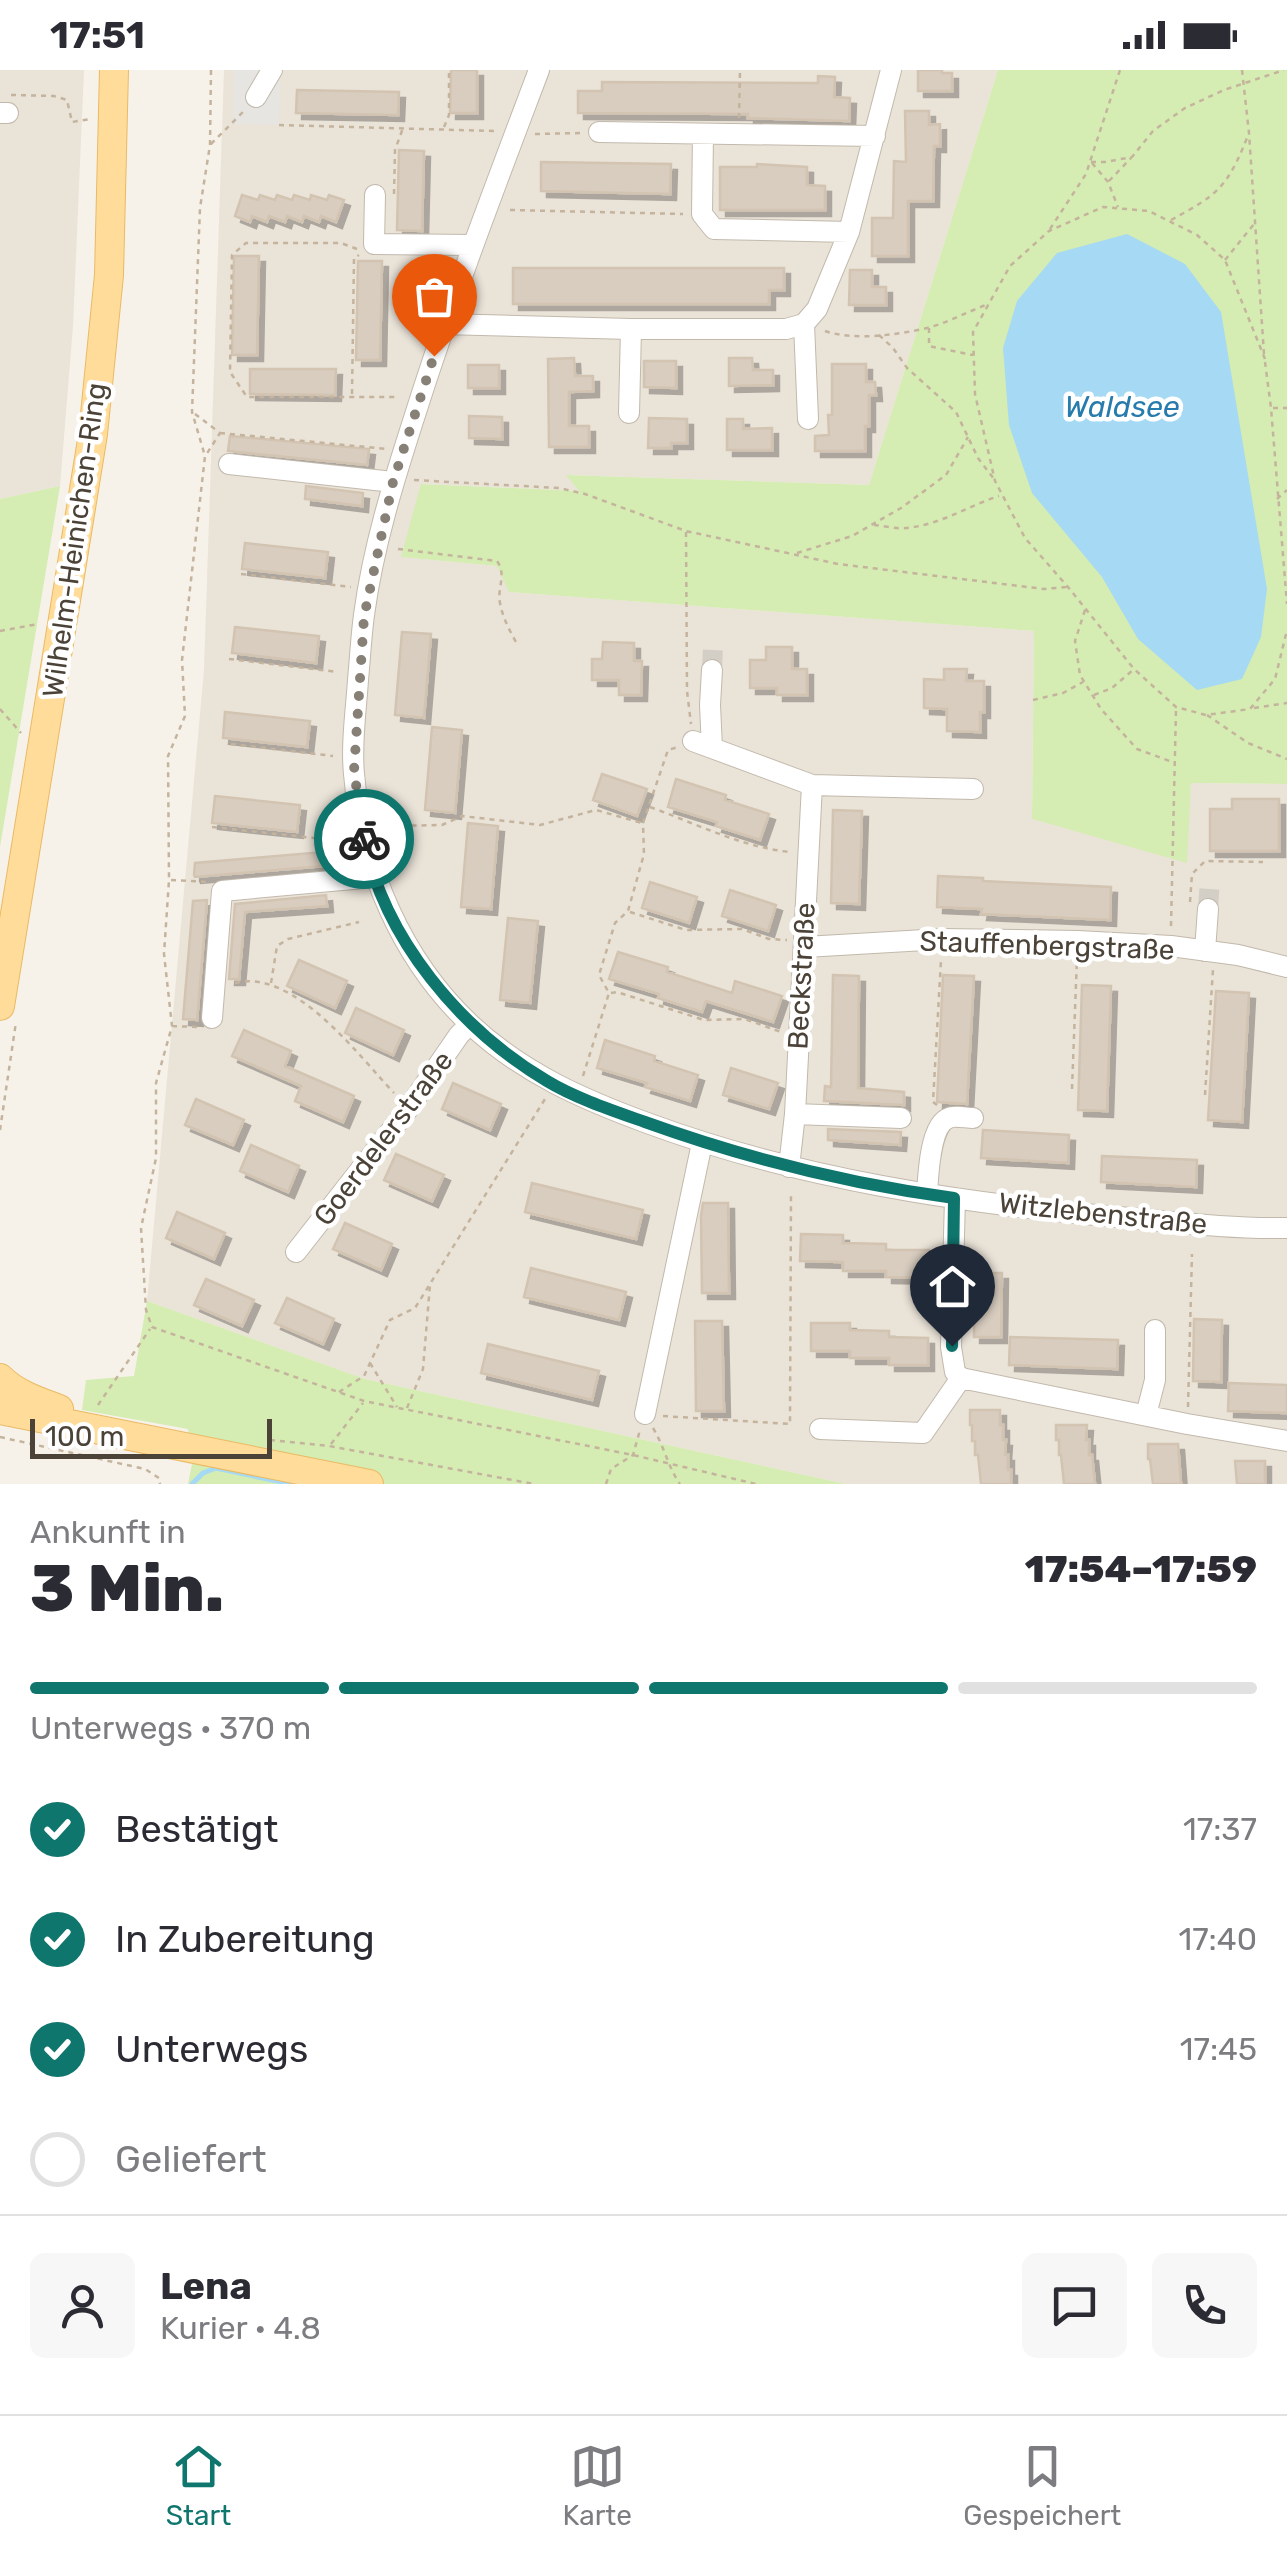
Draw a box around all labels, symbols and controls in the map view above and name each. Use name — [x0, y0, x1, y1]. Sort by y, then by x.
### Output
text: 17:51 — [50, 12, 145, 58]
pin — [392, 254, 477, 357]
icon: bag — [407, 269, 462, 324]
street label: Wilhelm-Heinichen-Ring — [36, 381, 113, 699]
water label: Waldsee — [1064, 389, 1180, 425]
courier — [314, 789, 414, 889]
icon: bike — [337, 812, 392, 867]
street label: Beckstraße — [781, 902, 822, 1050]
street label: Stauffenbergstraße — [919, 925, 1175, 966]
street label: Goerdelerstraße — [307, 1045, 460, 1232]
street label: Witzlebenstraße — [997, 1186, 1209, 1241]
pin — [910, 1244, 995, 1347]
icon: home — [925, 1259, 980, 1314]
scale bar — [30, 1414, 272, 1458]
text: 100 m — [45, 1420, 124, 1453]
text: Ankunft in — [30, 1513, 186, 1551]
text: 17:54–17:59 — [1025, 1546, 1257, 1592]
text: 3 Min. — [30, 1550, 224, 1627]
text: Unterwegs · 370 m — [30, 1709, 311, 1747]
icon: check — [30, 1802, 85, 1857]
text: Bestätigt — [115, 1806, 278, 1852]
text: 17:37 — [1183, 1810, 1257, 1848]
icon: check — [30, 1912, 85, 1967]
text: In Zubereitung — [115, 1916, 375, 1962]
text: 17:40 — [1179, 1920, 1257, 1958]
icon: check — [30, 2022, 85, 2077]
text: Unterwegs — [115, 2026, 308, 2072]
text: 17:45 — [1180, 2030, 1257, 2068]
text: Geliefert — [115, 2136, 267, 2182]
button: person — [30, 2253, 135, 2358]
button: chat — [1022, 2253, 1127, 2358]
button: phone — [1152, 2253, 1257, 2358]
text: Lena — [160, 2263, 252, 2309]
text: Kurier · 4.8 — [160, 2309, 321, 2347]
tab: Start — [166, 2439, 231, 2532]
tab: Karte — [563, 2439, 632, 2532]
tab: Gespeichert — [963, 2439, 1121, 2532]

